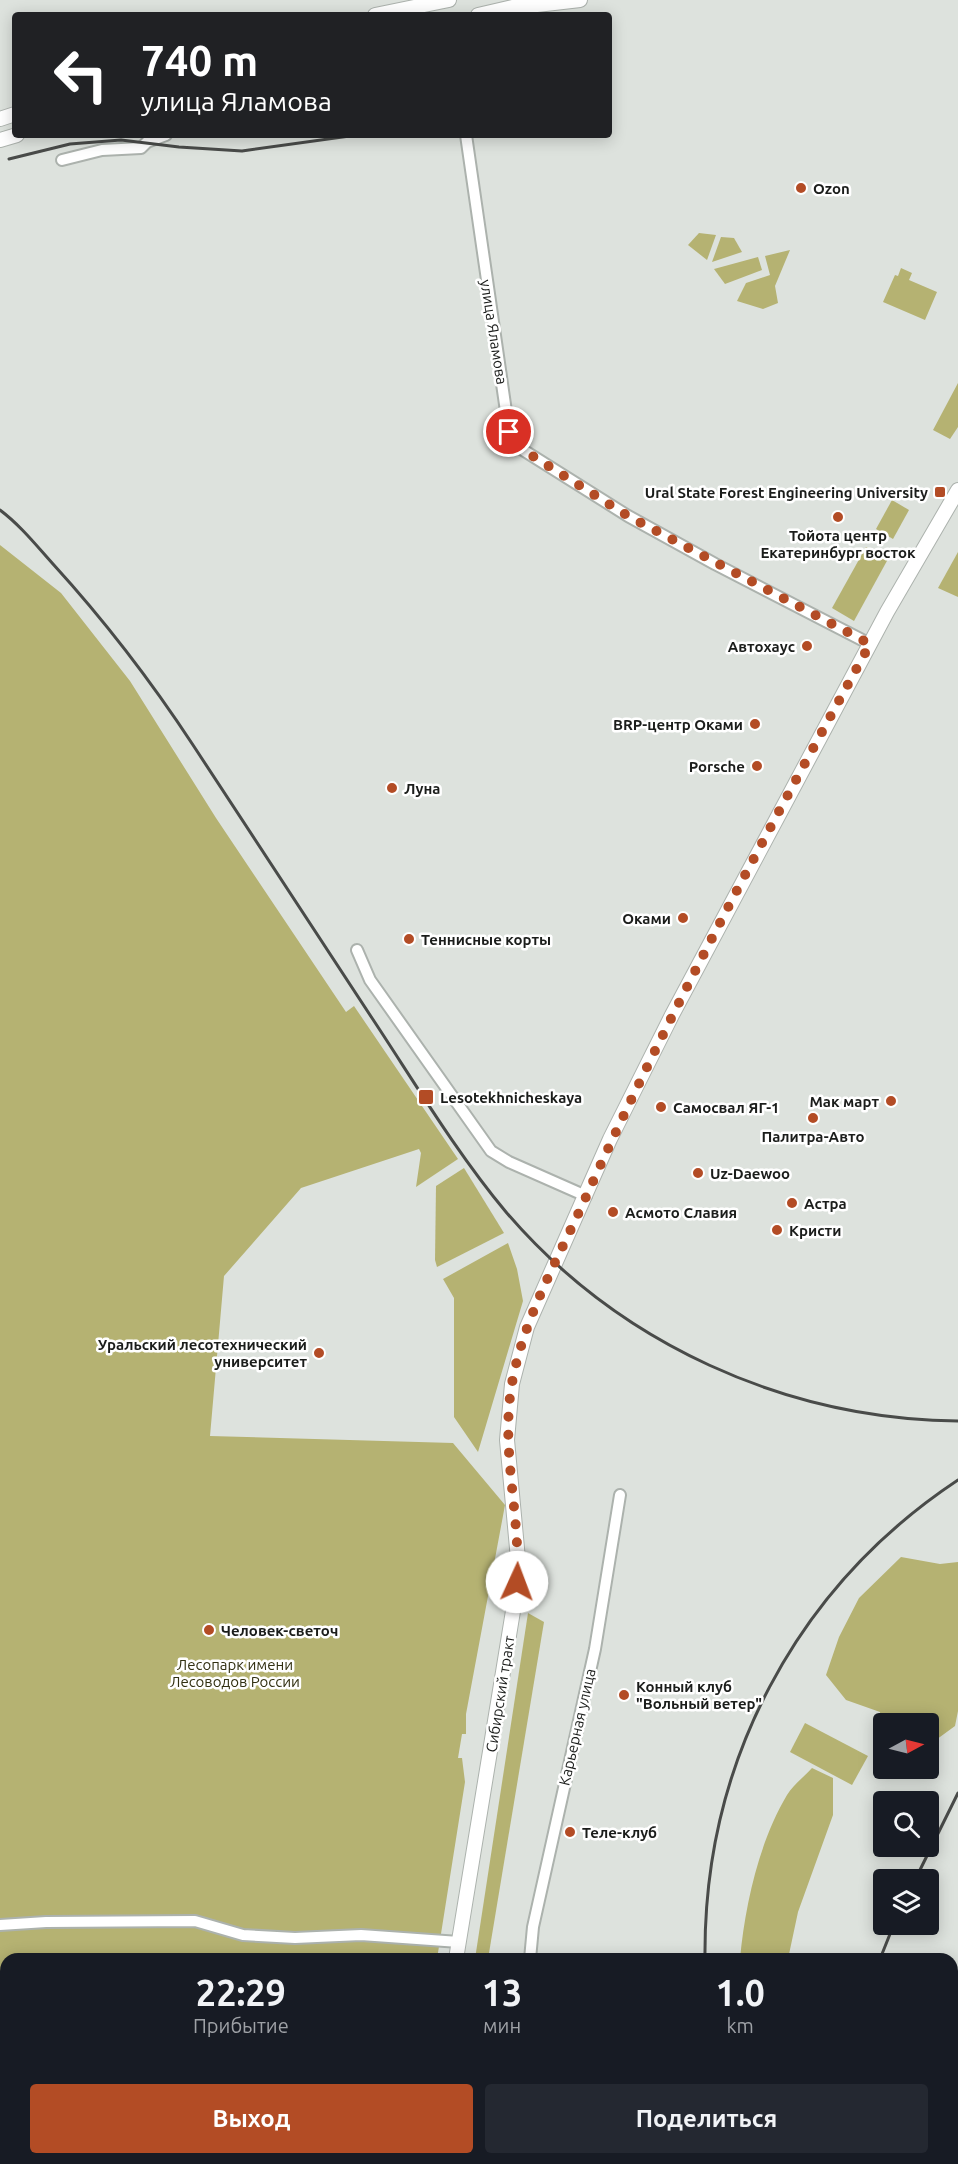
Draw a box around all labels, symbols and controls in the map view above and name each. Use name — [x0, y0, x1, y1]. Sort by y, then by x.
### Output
icon: left — [42, 36, 120, 114]
text: 740 m — [141, 37, 258, 84]
text: улица Яламова — [141, 86, 332, 116]
place label: Ozon — [813, 180, 850, 197]
marker: Ozon — [794, 181, 808, 195]
street label: улица Яламова — [477, 278, 511, 386]
pin — [483, 406, 534, 457]
icon: arrive — [492, 415, 525, 448]
place label: Ural State Forest Engineering University — [645, 484, 928, 501]
marker: Ural State Forest Engineering University — [933, 485, 947, 499]
marker: Тойота центр Екатеринбург восток — [831, 510, 845, 524]
place label: Тойота центр Екатеринбург восток — [760, 527, 916, 561]
place label: Автохаус — [728, 638, 795, 655]
marker: Автохаус — [800, 639, 814, 653]
place label: BRP-центр Оками — [613, 716, 743, 733]
marker: BRP-центр Оками — [748, 717, 762, 731]
place label: Porsche — [689, 758, 745, 775]
marker: Porsche — [750, 759, 764, 773]
place label: Луна — [404, 780, 440, 797]
marker: Луна — [385, 781, 399, 795]
place label: Оками — [622, 910, 671, 927]
marker: Оками — [676, 911, 690, 925]
place label: Теннисные корты — [421, 931, 551, 948]
marker: Теннисные корты — [402, 932, 416, 946]
marker: Lesotekhnicheskaya — [417, 1088, 435, 1106]
place label: Lesotekhnicheskaya — [440, 1089, 582, 1106]
place label: Мак март — [809, 1093, 879, 1110]
marker: Мак март — [884, 1094, 898, 1108]
place label: Самосвал ЯГ-1 — [673, 1099, 780, 1116]
marker: Самосвал ЯГ-1 — [654, 1100, 668, 1114]
marker: Палитра-Авто — [806, 1111, 820, 1125]
place label: Палитра-Авто — [761, 1128, 865, 1145]
place label: Uz-Daewoo — [710, 1165, 790, 1182]
marker: Uz-Daewoo — [691, 1166, 705, 1180]
place label: Астра — [804, 1195, 847, 1212]
marker: Астра — [785, 1196, 799, 1210]
place label: Асмото Славия — [625, 1204, 737, 1221]
marker: Асмото Славия — [606, 1205, 620, 1219]
place label: Кристи — [789, 1222, 841, 1239]
marker: Кристи — [770, 1223, 784, 1237]
place label: Уральский лесотехнический университет — [98, 1336, 307, 1370]
marker: Уральский лесотехнический университет — [312, 1346, 326, 1360]
position arrow — [485, 1550, 549, 1614]
place label: Человек-светоч — [221, 1622, 338, 1639]
marker: Человек-светоч — [202, 1623, 216, 1637]
street label: Сибирский тракт — [482, 1634, 518, 1754]
park label: Лесопарк имени Лесоводов России — [170, 1656, 300, 1690]
street label: Карьерная улица — [555, 1667, 599, 1787]
place label: Конный клуб "Вольный ветер" — [636, 1678, 762, 1712]
marker: Конный клуб "Вольный ветер" — [617, 1688, 631, 1702]
north arrow — [873, 1713, 939, 1779]
map controls — [873, 1713, 939, 1935]
button: search — [873, 1791, 939, 1857]
place label: Теле-клуб — [582, 1824, 657, 1841]
marker: Теле-клуб — [563, 1825, 577, 1839]
button: layers — [873, 1869, 939, 1935]
text: 22:29 — [196, 1972, 286, 2013]
text: 13 — [482, 1972, 522, 2013]
text: 1.0 — [715, 1972, 765, 2013]
text: Прибытие — [193, 2014, 289, 2037]
text: мин — [483, 2014, 521, 2037]
text: km — [726, 2014, 754, 2037]
button: Выход — [30, 2084, 473, 2153]
button: Поделиться — [485, 2084, 928, 2153]

